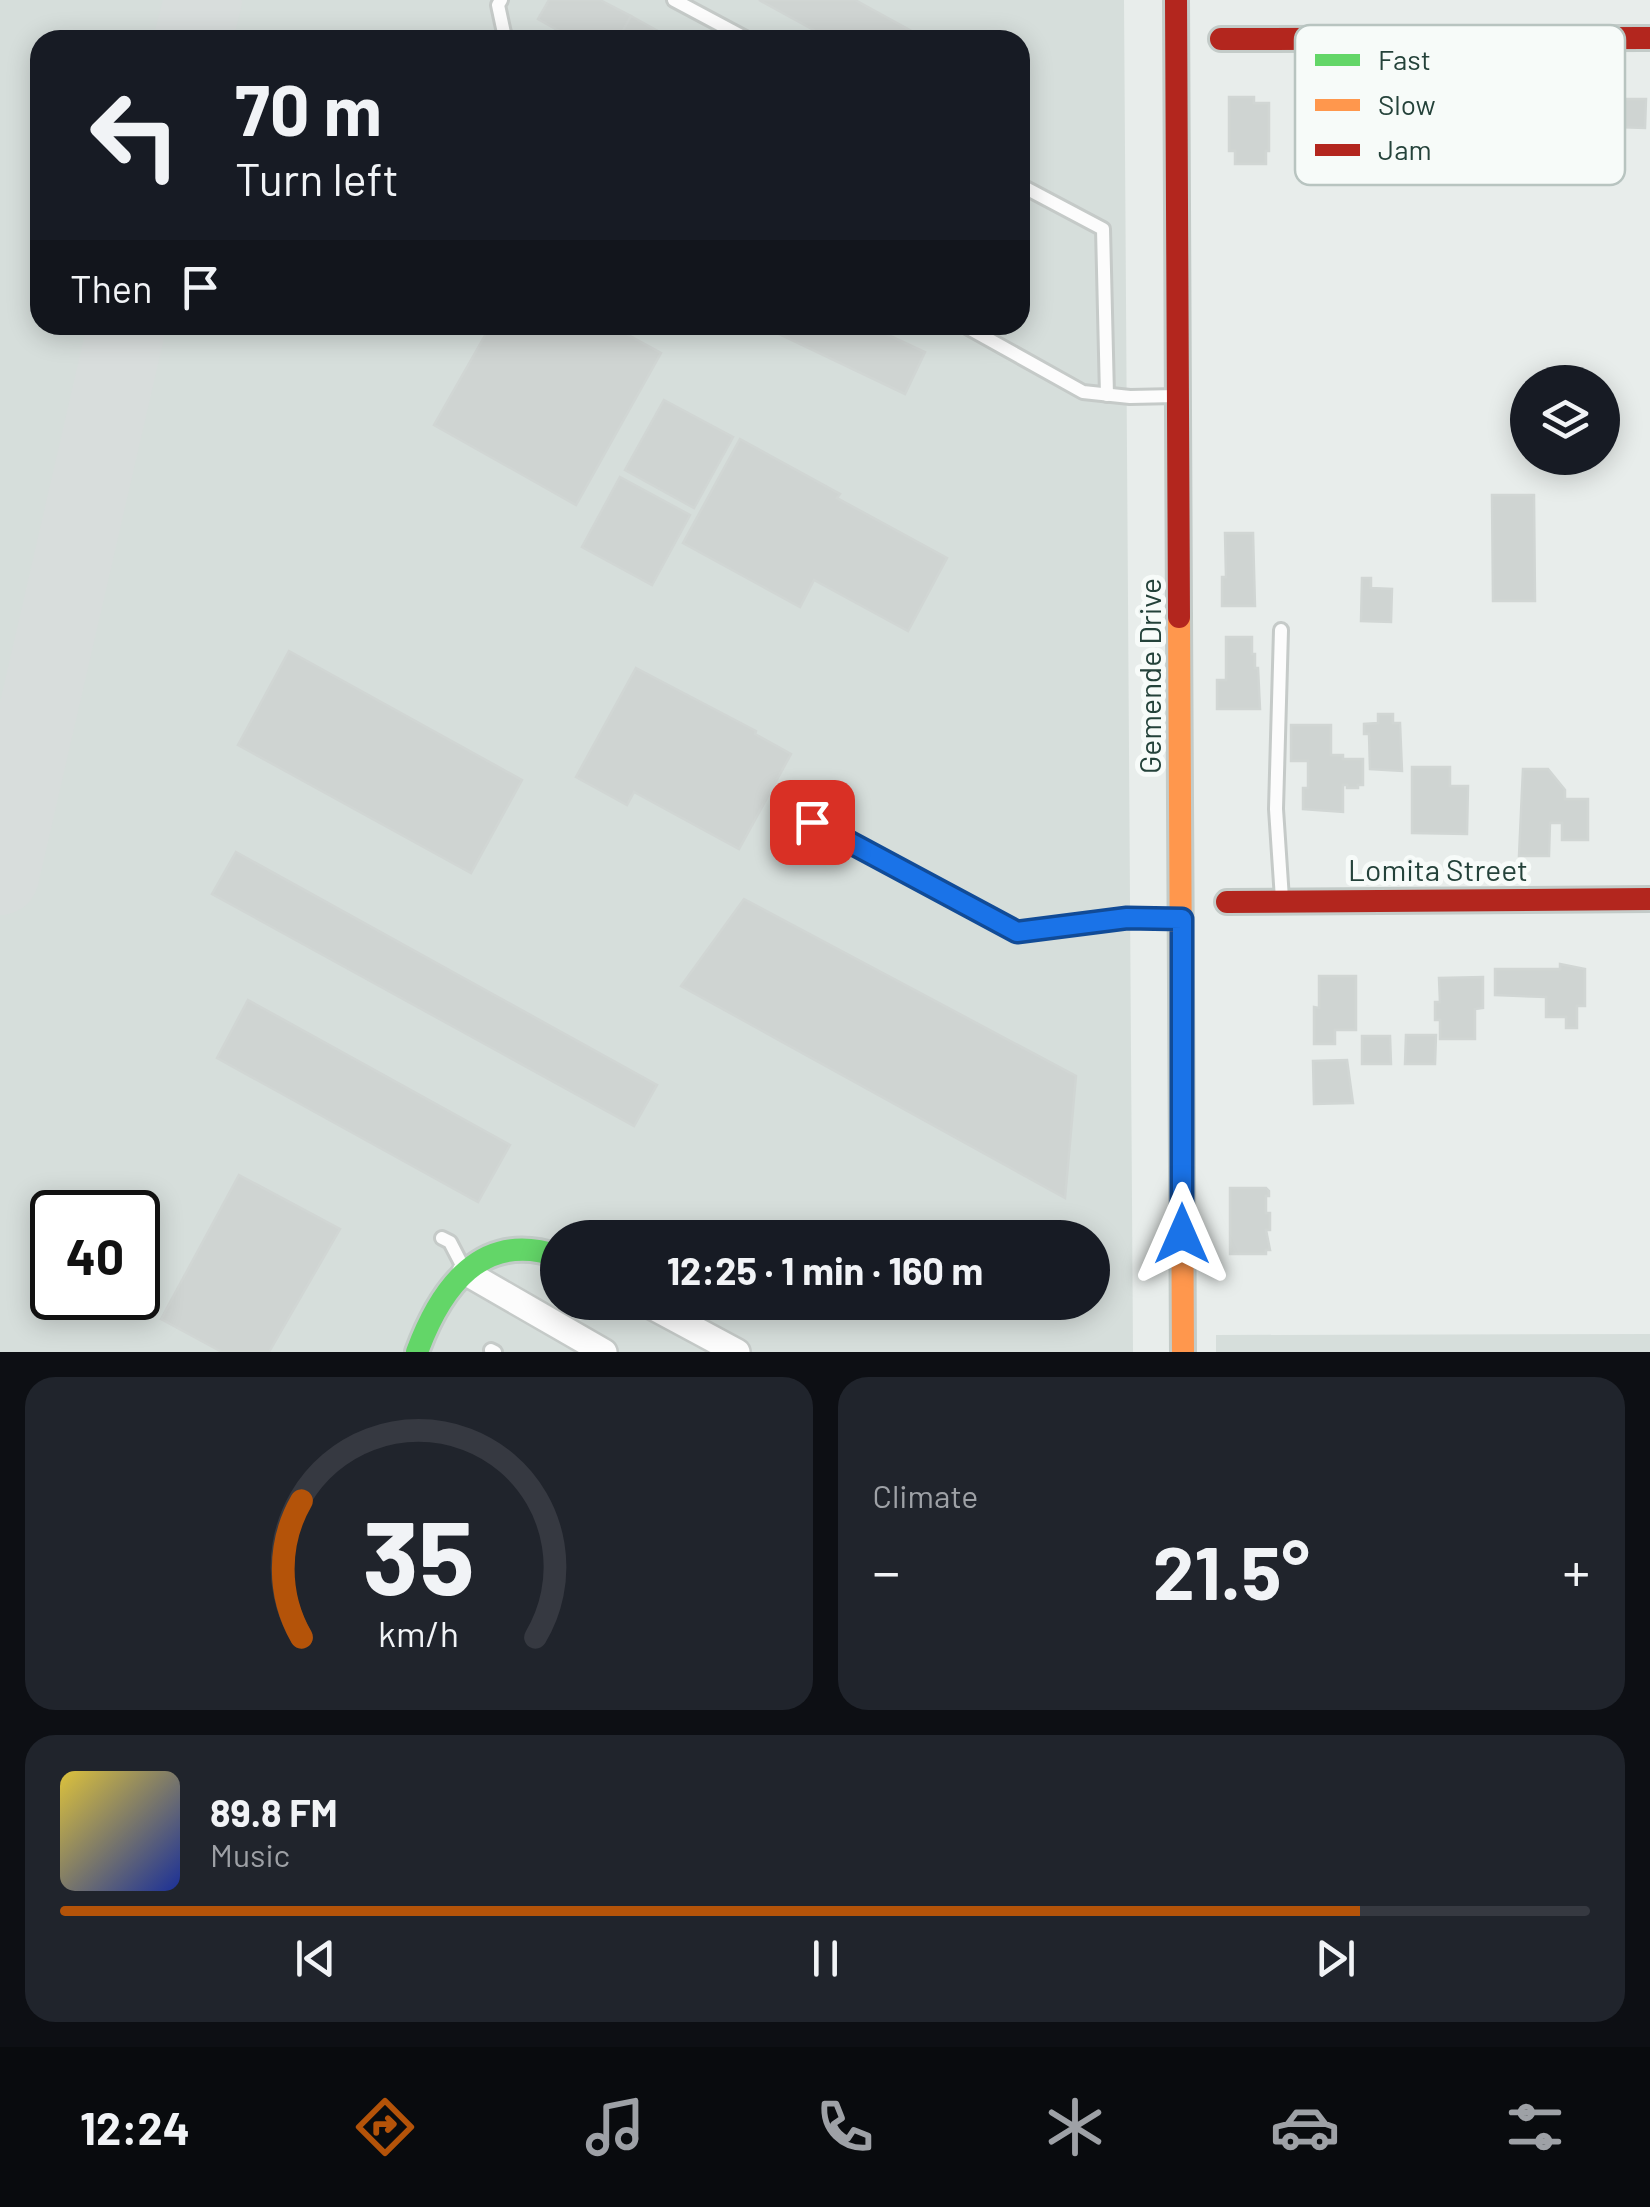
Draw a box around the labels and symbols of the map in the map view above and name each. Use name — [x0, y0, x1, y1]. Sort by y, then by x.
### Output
legend — [1295, 25, 1625, 185]
text: Fast — [1378, 42, 1431, 76]
text: Slow — [1378, 87, 1436, 121]
text: Jam — [1378, 132, 1432, 166]
street label: Gemende Drive — [1131, 578, 1167, 774]
pin — [770, 780, 855, 865]
street label: Lomita Street — [1348, 851, 1528, 887]
position arrow — [1130, 1182, 1234, 1286]
speed limit sign: 40 — [30, 1190, 160, 1320]

